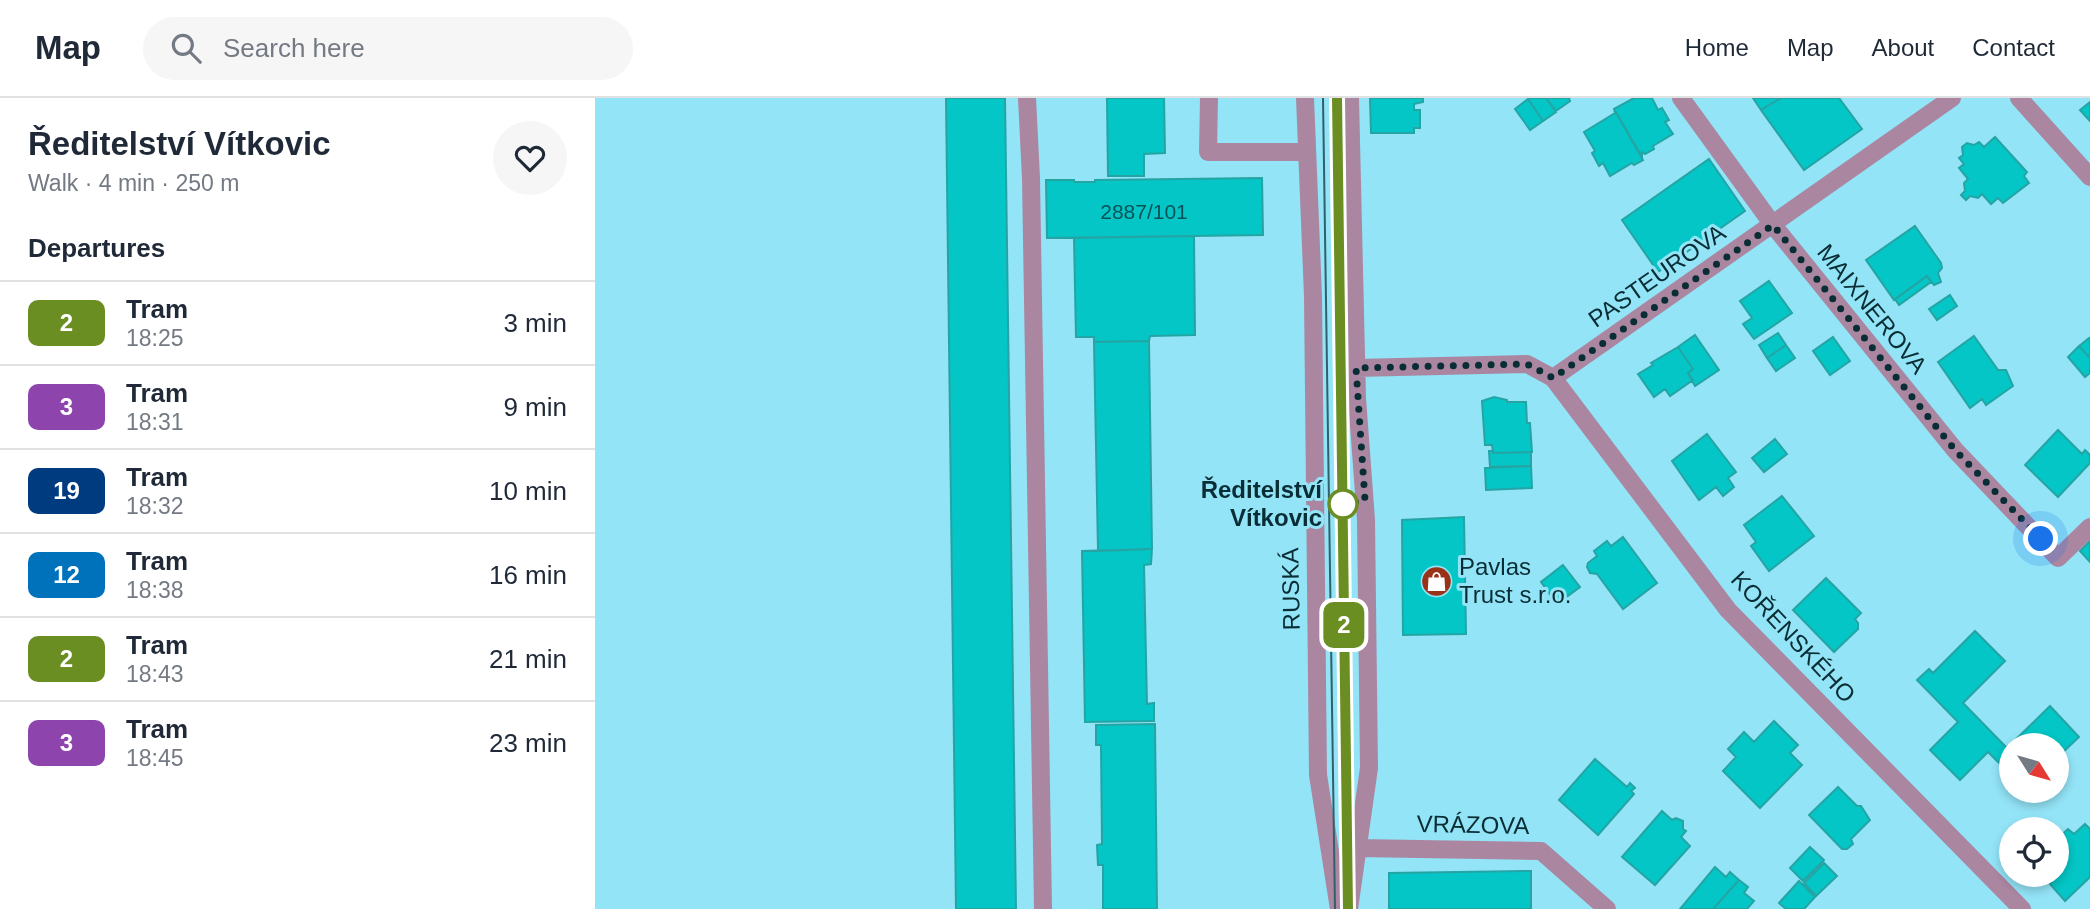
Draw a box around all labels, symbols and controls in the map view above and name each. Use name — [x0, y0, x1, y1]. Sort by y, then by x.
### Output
search box — [143, 17, 633, 80]
text: Map — [35, 29, 101, 66]
icon: search — [167, 29, 205, 67]
text: Search here — [223, 33, 365, 63]
text: Home — [1685, 34, 1749, 61]
text: Map — [1787, 34, 1834, 61]
text: About — [1872, 34, 1934, 61]
text: Contact — [1972, 34, 2055, 61]
button: heart — [493, 121, 567, 195]
text: Ředitelství Vítkovic — [28, 125, 331, 162]
text: Walk · 4 min · 250 m — [28, 170, 239, 196]
house number: 2887/101 — [1100, 200, 1188, 223]
street label: PASTEUROVA — [1583, 219, 1730, 333]
text: Departures — [28, 233, 165, 263]
street label: MAIXNEROVA — [1812, 239, 1933, 379]
text: Tram — [126, 294, 188, 324]
text: 3 min — [503, 308, 567, 338]
text: 2 — [60, 309, 73, 336]
text: 18:25 — [126, 325, 184, 351]
text: Tram — [126, 378, 188, 408]
text: 9 min — [503, 392, 567, 422]
text: 3 — [60, 393, 73, 420]
text: 18:31 — [126, 409, 184, 435]
text: Tram — [126, 462, 188, 492]
text: 10 min — [489, 476, 567, 506]
place label: Ředitelství Vítkovic — [1201, 476, 1323, 531]
text: 19 — [53, 477, 80, 504]
marker: Ředitelství Vítkovic — [1328, 489, 1358, 519]
text: 18:32 — [126, 493, 184, 519]
your location — [2023, 521, 2058, 556]
text: Tram — [126, 546, 188, 576]
street label: RUSKÁ — [1276, 547, 1305, 631]
place label: Pavlas Trust s.r.o. — [1459, 553, 1571, 608]
text: 16 min — [489, 560, 567, 590]
text: 12 — [53, 561, 80, 588]
shop icon: Pavlas Trust s.r.o. — [1419, 564, 1453, 598]
street label: KOŘENSKÉHO — [1726, 566, 1861, 708]
text: 18:38 — [126, 577, 184, 603]
line badge: 2 — [1321, 602, 1367, 648]
text: 2 — [1337, 611, 1351, 638]
text: Tram — [126, 630, 188, 660]
text: 21 min — [489, 644, 567, 674]
text: 2 — [60, 645, 73, 672]
text: 18:43 — [126, 661, 184, 687]
text: Tram — [126, 714, 188, 744]
text: 23 min — [489, 728, 567, 758]
text: 3 — [60, 729, 73, 756]
north arrow — [1999, 733, 2069, 803]
map controls — [1999, 733, 2069, 887]
text: 18:45 — [126, 745, 184, 771]
street label: VRÁZOVA — [1416, 810, 1530, 839]
button: locate — [1999, 817, 2069, 887]

